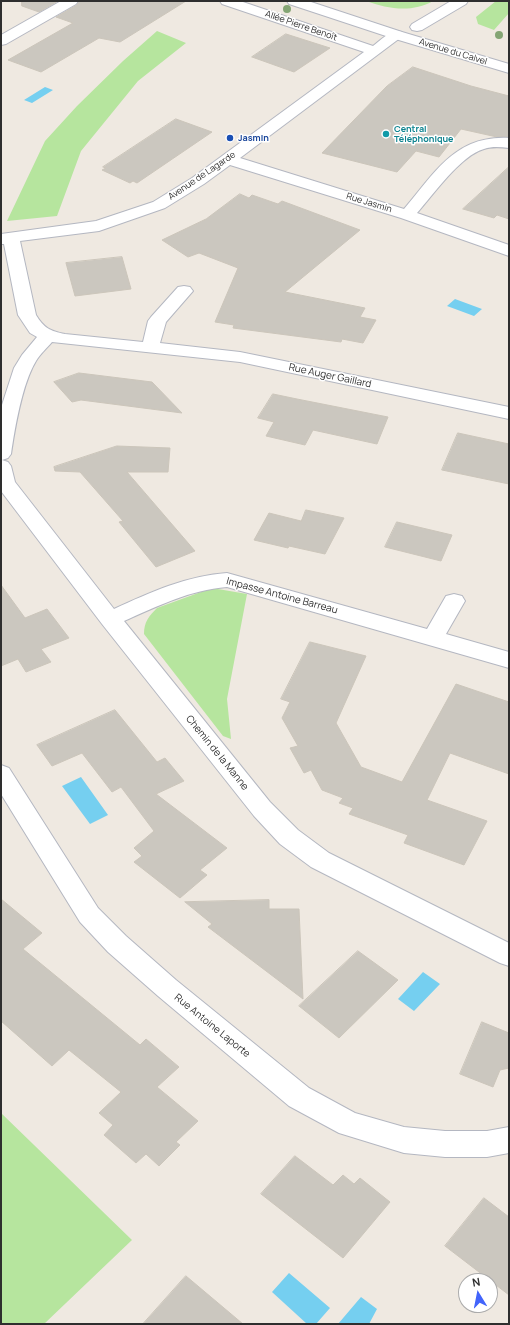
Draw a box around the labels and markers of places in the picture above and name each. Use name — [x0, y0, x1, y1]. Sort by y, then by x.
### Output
place label: Central Téléphonique — [394, 124, 454, 145]
marker: Central Téléphonique — [381, 129, 391, 139]
marker: Jasmin — [225, 133, 235, 143]
place label: Jasmin — [238, 133, 269, 143]

